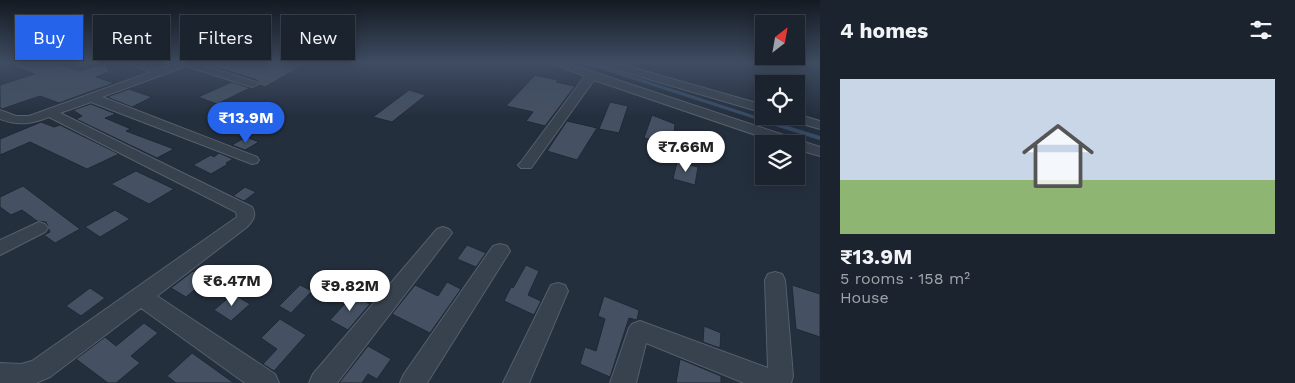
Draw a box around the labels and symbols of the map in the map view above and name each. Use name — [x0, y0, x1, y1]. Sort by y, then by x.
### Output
north arrow — [755, 15, 805, 65]
pin: ₹13.9M — [205, 102, 287, 144]
pin: ₹7.66M — [645, 130, 727, 173]
pin: ₹6.47M — [191, 264, 273, 307]
pin: ₹9.82M — [309, 270, 391, 312]

